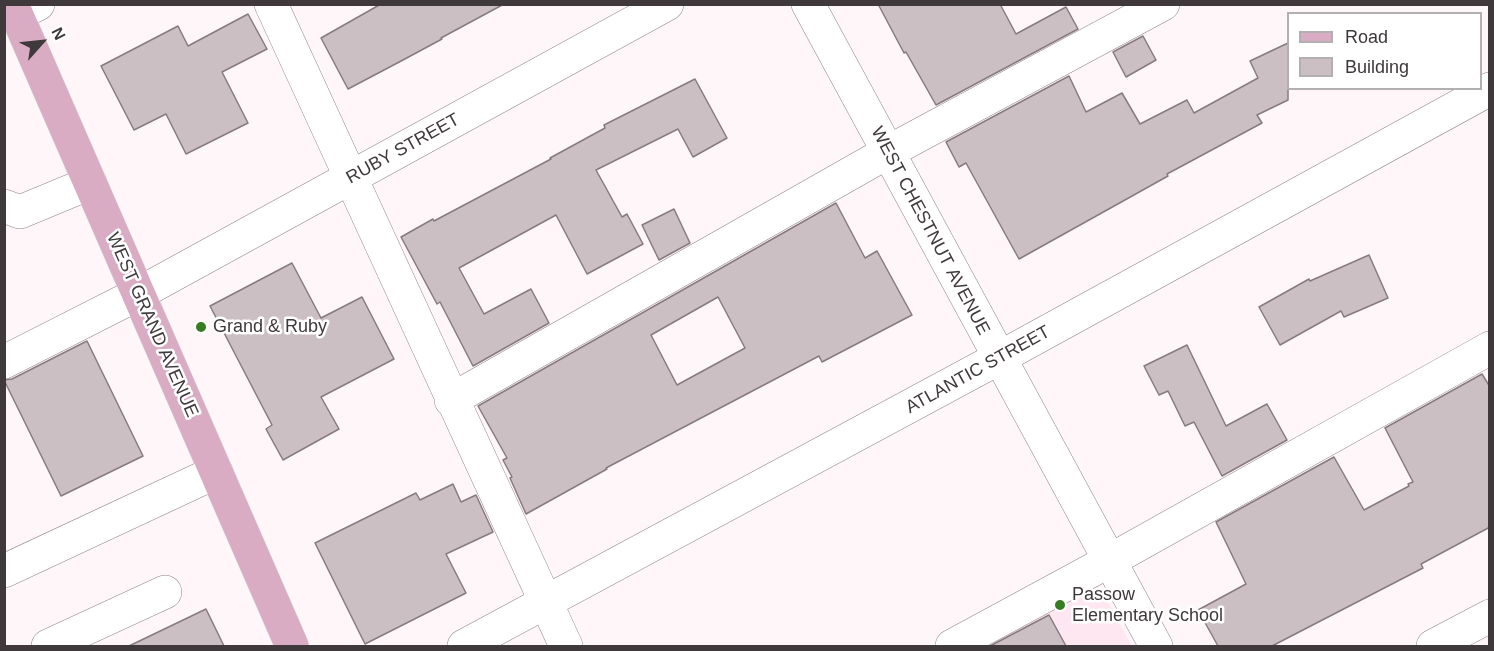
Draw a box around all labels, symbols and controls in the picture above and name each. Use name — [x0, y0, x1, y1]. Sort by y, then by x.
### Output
north arrow — [12, 12, 72, 72]
legend — [1287, 12, 1482, 90]
text: N — [48, 25, 69, 43]
text: Road — [1345, 27, 1388, 47]
text: Building — [1345, 57, 1409, 77]
street label: RUBY STREET — [343, 109, 463, 189]
street label: WEST CHESTNUT AVENUE — [866, 123, 994, 339]
street label: WEST GRAND AVENUE — [102, 229, 202, 421]
place label: Grand & Ruby — [213, 316, 327, 338]
marker: Grand & Ruby — [194, 320, 208, 334]
street label: ATLANTIC STREET — [902, 321, 1054, 419]
place label: Passow Elementary School — [1072, 584, 1223, 626]
marker: Passow Elementary School — [1053, 598, 1067, 612]

